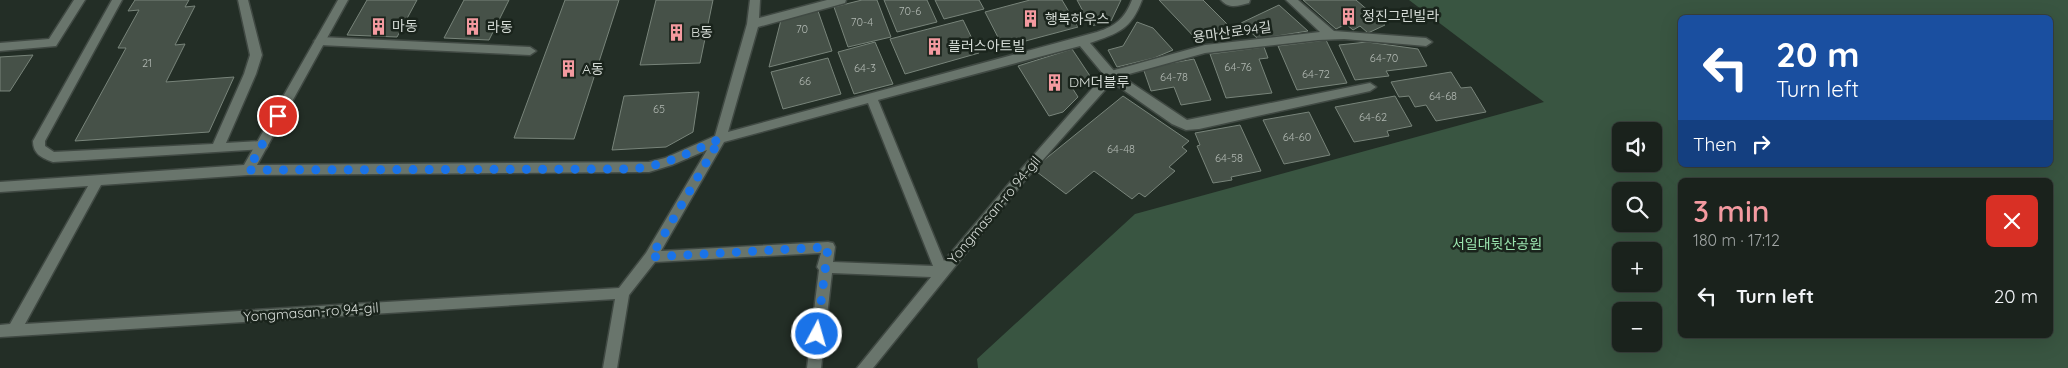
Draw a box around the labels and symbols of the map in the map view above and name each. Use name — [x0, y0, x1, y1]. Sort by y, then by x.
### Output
house number: 70-6 — [899, 4, 921, 18]
building icon: 정진그린빌라 — [1338, 6, 1358, 26]
place label: 정진그린빌라 — [1362, 7, 1439, 25]
building icon: 행복하우스 — [1021, 9, 1041, 29]
place label: 행복하우스 — [1045, 10, 1110, 28]
house number: 70-4 — [851, 15, 873, 29]
building icon: 마동 — [368, 16, 388, 36]
place label: 마동 — [392, 17, 418, 35]
building icon: 라동 — [463, 17, 483, 37]
place label: 라동 — [487, 18, 513, 36]
street label: 용마산로94길 — [1191, 18, 1273, 46]
building icon: B동 — [667, 22, 687, 42]
house number: 70 — [796, 22, 808, 36]
place label: B동 — [691, 23, 713, 41]
building icon: 플러스아트빌 — [924, 36, 944, 56]
place label: 플러스아트빌 — [948, 37, 1025, 55]
house number: 64-70 — [1370, 51, 1398, 65]
house number: 21 — [142, 56, 152, 70]
building icon: A동 — [558, 59, 578, 79]
place label: A동 — [582, 60, 604, 78]
house number: 64-76 — [1224, 60, 1252, 74]
house number: 64-3 — [854, 61, 876, 75]
house number: 64-72 — [1302, 67, 1330, 81]
house number: 64-78 — [1160, 70, 1188, 84]
building icon: DM더블루 — [1045, 72, 1065, 92]
place label: DM더블루 — [1069, 73, 1129, 91]
house number: 66 — [799, 74, 811, 88]
house number: 64-68 — [1429, 89, 1457, 103]
pin — [257, 95, 299, 137]
house number: 65 — [653, 102, 665, 116]
house number: 64-62 — [1359, 110, 1387, 124]
house number: 64-60 — [1283, 130, 1311, 144]
house number: 64-48 — [1107, 142, 1135, 156]
house number: 64-58 — [1215, 151, 1243, 165]
street label: Yongmasan-ro 94-gil — [944, 152, 1044, 268]
park label: 서일대뒷산공원 — [1452, 235, 1542, 253]
street label: Yongmasan-ro 94-gil — [243, 298, 379, 326]
position arrow — [790, 307, 842, 359]

